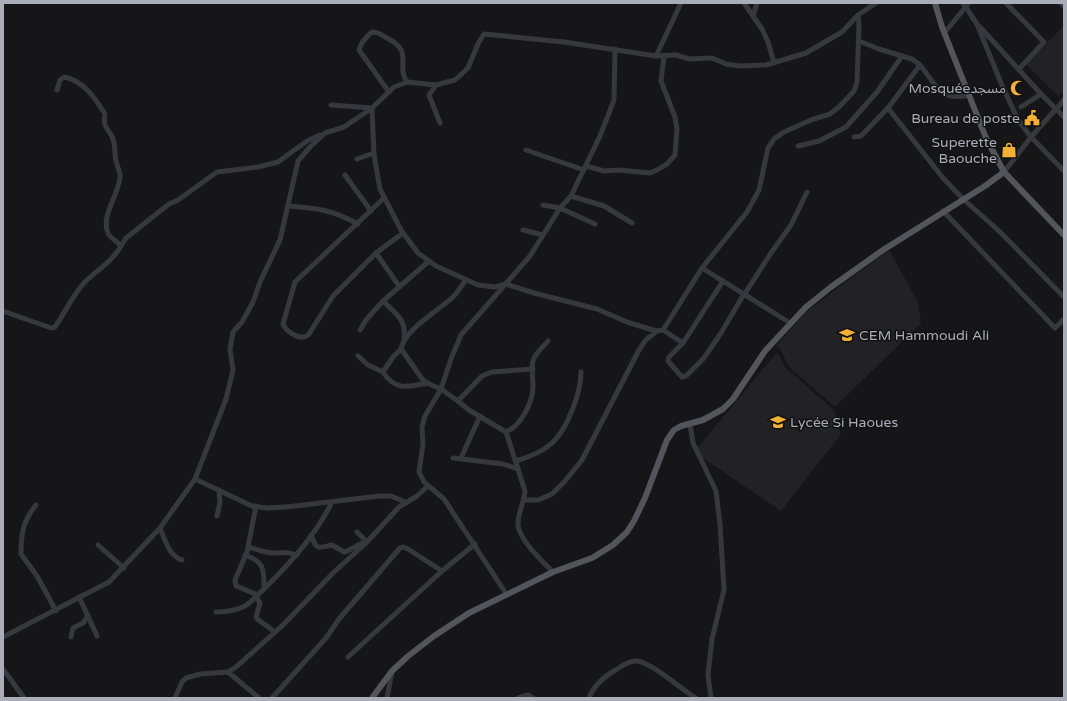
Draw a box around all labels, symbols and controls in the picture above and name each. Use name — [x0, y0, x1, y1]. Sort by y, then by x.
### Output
mosque icon: Mosquéeمسجد — [1009, 79, 1027, 97]
place label: Mosquéeمسجد — [909, 80, 1006, 97]
public building icon: Bureau de poste — [1023, 109, 1041, 127]
place label: Bureau de poste — [911, 110, 1020, 127]
place label: Superette Baouche — [932, 134, 997, 167]
shop icon: Superette Baouche — [1000, 141, 1018, 159]
school or university icon: CEM Hammoudi Ali — [838, 326, 856, 344]
place label: CEM Hammoudi Ali — [859, 327, 989, 344]
school or university icon: Lycée Si Haoues — [769, 413, 787, 431]
place label: Lycée Si Haoues — [790, 414, 898, 431]

